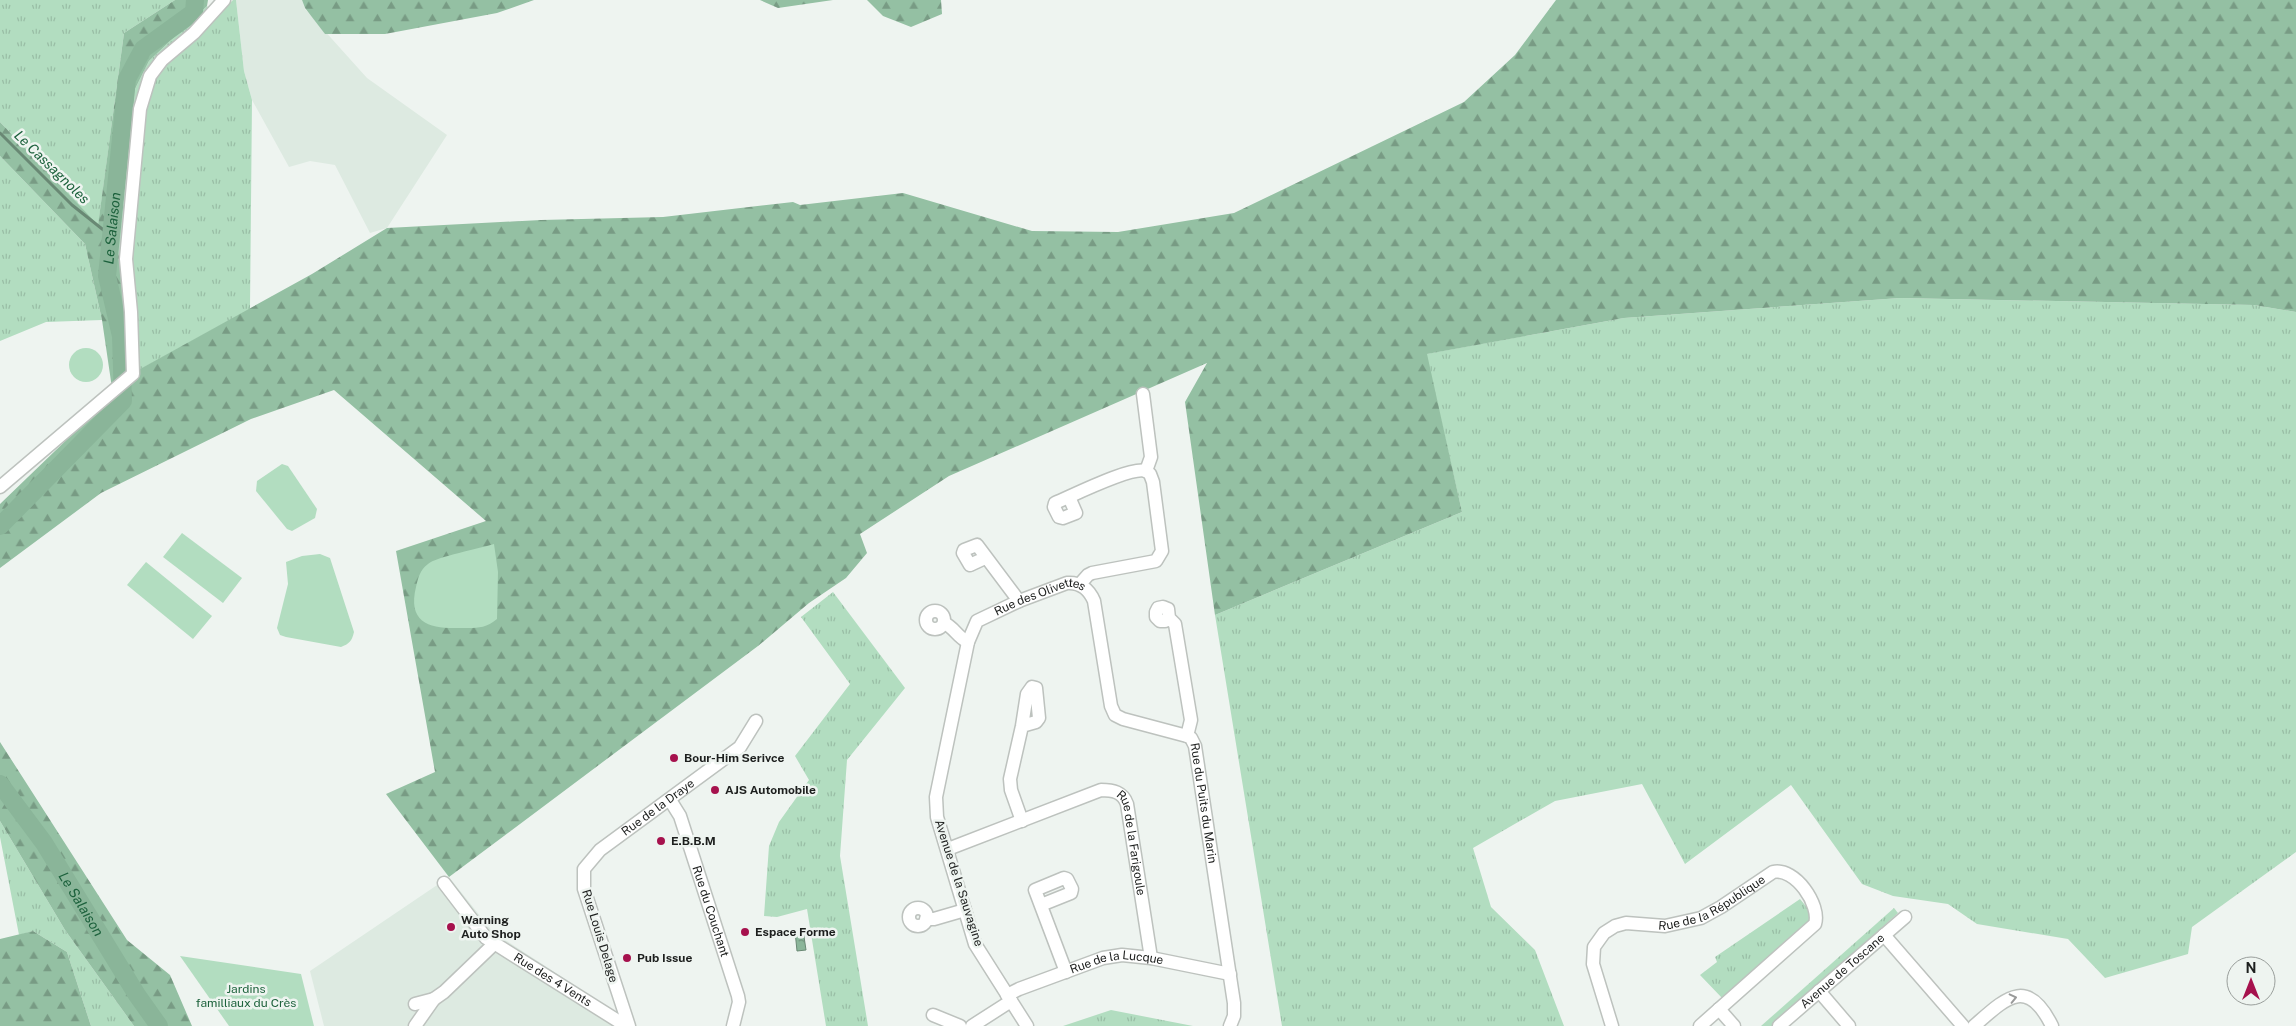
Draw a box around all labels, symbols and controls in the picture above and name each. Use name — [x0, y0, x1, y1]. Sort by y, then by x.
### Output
water label: Le Cassagnoles — [11, 127, 93, 207]
water label: Le Salaison — [100, 191, 123, 265]
street label: Rue des Olivettes — [992, 576, 1088, 619]
street label: Rue du Puits du Marin — [1188, 742, 1220, 864]
place label: Bour-Him Serivce — [684, 751, 785, 765]
marker: Bour-Him Serivce — [668, 752, 680, 764]
street label: Rue de la Draye — [619, 776, 697, 839]
place label: AJS Automobile — [725, 783, 816, 797]
marker: AJS Automobile — [709, 784, 721, 796]
street label: Rue de la Farigoule — [1114, 787, 1148, 897]
street label: Avenue de la Sauvagine — [932, 818, 986, 948]
place label: E.B.B.M — [671, 834, 716, 848]
marker: E.B.B.M — [655, 835, 667, 847]
street label: Rue du Couchant — [689, 864, 732, 959]
water label: Le Salaison — [56, 869, 107, 939]
street label: Rue de la République — [1658, 872, 1768, 933]
street label: Rue Louis Delage — [579, 888, 621, 984]
place label: Warning Auto Shop — [461, 913, 521, 941]
marker: Warning Auto Shop — [445, 921, 457, 933]
place label: Espace Forme — [755, 925, 836, 939]
marker: Espace Forme — [739, 926, 751, 938]
street label: Avenue de Toscane — [1798, 931, 1888, 1011]
street label: Rue de la Lucque — [1068, 948, 1165, 977]
street label: Rue des 4 Vents — [511, 950, 594, 1010]
place label: Pub Issue — [637, 951, 692, 965]
marker: Pub Issue — [621, 952, 633, 964]
north arrow — [2226, 956, 2276, 1006]
text: N — [2246, 960, 2256, 976]
park label: Jardins familliaux du Crès — [196, 982, 296, 1010]
one-way arrow — [2008, 993, 2017, 1004]

